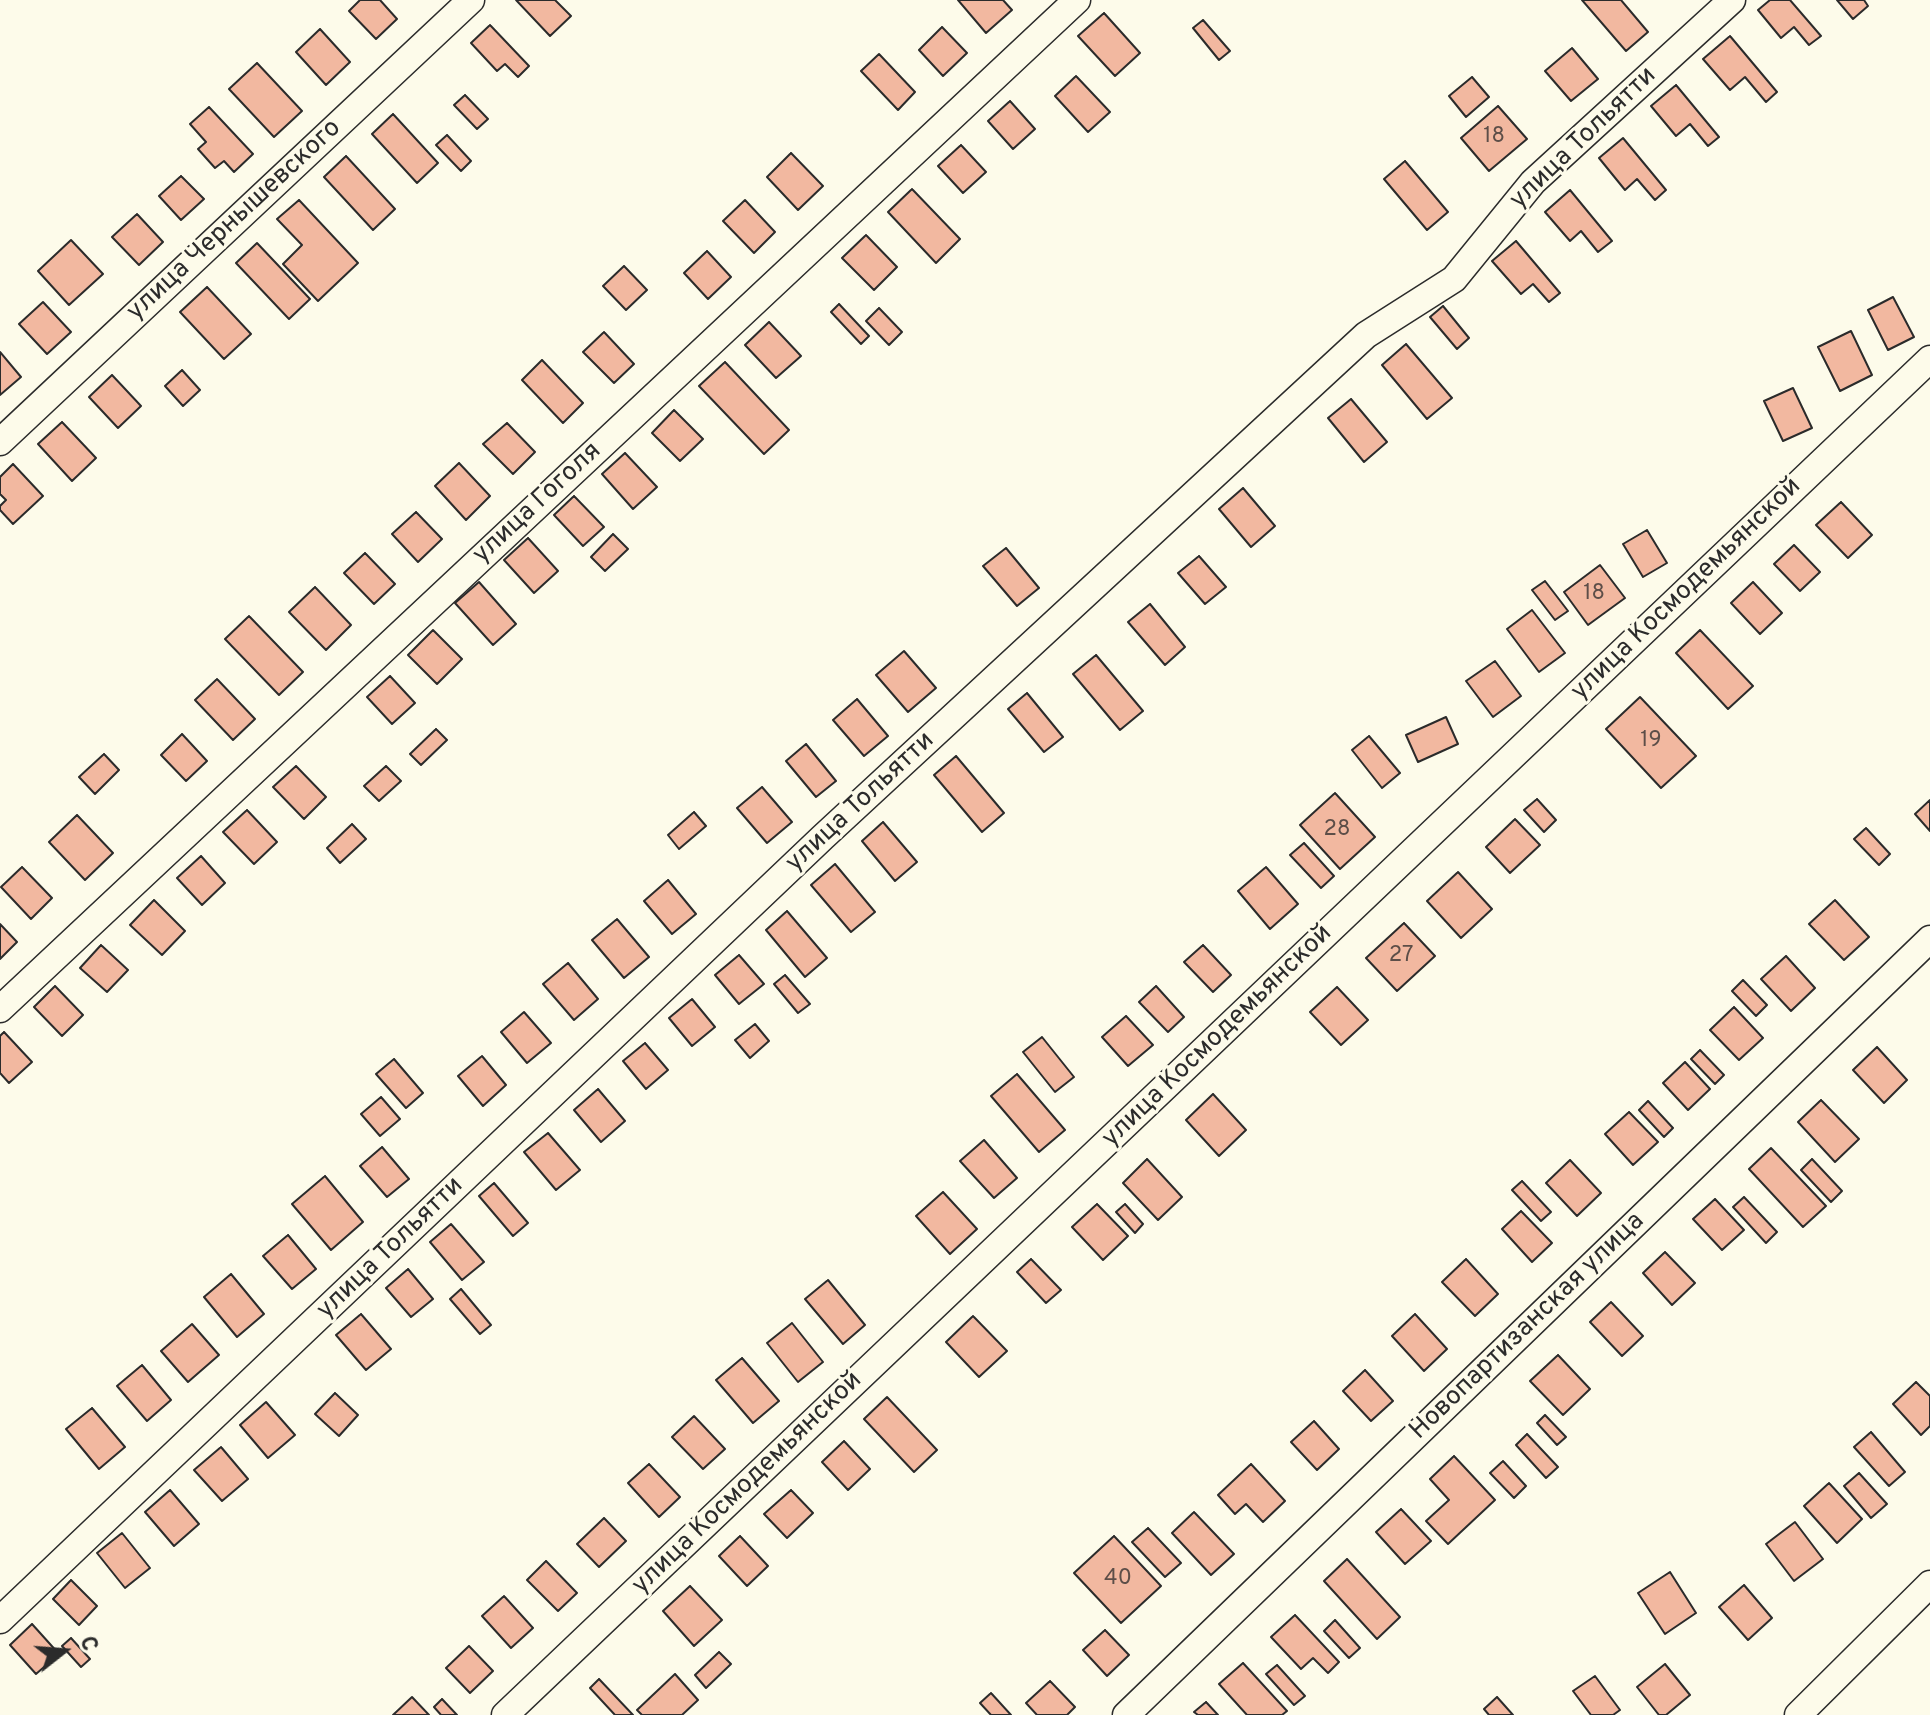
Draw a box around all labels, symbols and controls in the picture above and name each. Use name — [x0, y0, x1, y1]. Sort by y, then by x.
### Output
street label: улица Тольятти — [1504, 61, 1664, 217]
street label: улица Чернышевского — [121, 114, 349, 328]
house number: 18 — [1483, 125, 1505, 151]
street label: улица Гоголя — [467, 437, 609, 571]
street label: улица Космодемьянской — [1566, 472, 1808, 708]
house number: 18 — [1583, 582, 1605, 608]
street label: улица Тольятти — [780, 726, 942, 880]
house number: 19 — [1640, 729, 1662, 755]
house number: 28 — [1324, 818, 1350, 844]
street label: улица Космодемьянской — [1097, 919, 1339, 1155]
house number: 27 — [1389, 944, 1413, 970]
street label: улица Тольятти — [311, 1171, 471, 1327]
street label: Новопартизанская улица — [1404, 1207, 1652, 1447]
street label: улица Космодемьянской — [627, 1366, 869, 1602]
house number: 40 — [1104, 1567, 1132, 1593]
north arrow — [24, 1611, 104, 1691]
text: С — [72, 1633, 102, 1655]

